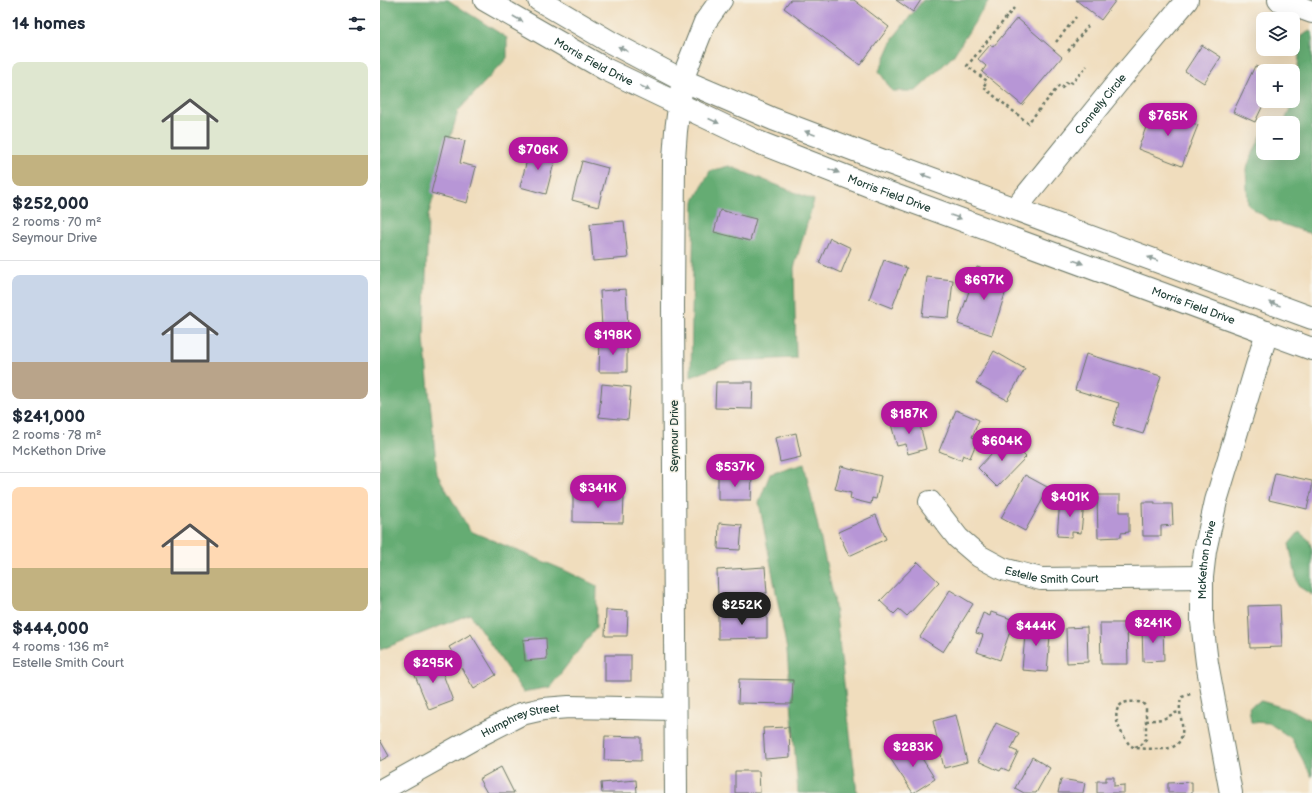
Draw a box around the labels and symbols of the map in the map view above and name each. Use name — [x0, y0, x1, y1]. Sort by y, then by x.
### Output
one-way arrow — [512, 16, 524, 23]
street label: Morris Field Drive — [552, 35, 636, 88]
one-way arrow — [617, 45, 629, 52]
street label: Connelly Circle — [1072, 71, 1129, 137]
one-way arrow — [639, 85, 650, 91]
pin: $765K — [1140, 103, 1196, 137]
one-way arrow — [709, 118, 720, 124]
one-way arrow — [803, 129, 815, 135]
pin: $706K — [510, 137, 566, 171]
one-way arrow — [829, 169, 841, 175]
street label: Morris Field Drive — [846, 171, 933, 215]
one-way arrow — [920, 173, 932, 179]
one-way arrow — [950, 215, 962, 221]
one-way arrow — [1147, 256, 1159, 262]
one-way arrow — [1072, 260, 1084, 266]
pin: $697K — [956, 267, 1012, 301]
street label: Morris Field Drive — [1150, 284, 1237, 327]
one-way arrow — [1269, 301, 1281, 307]
pin: $198K — [585, 322, 641, 356]
street label: Seymour Drive — [668, 399, 681, 472]
pin: $187K — [881, 401, 937, 435]
pin: $604K — [974, 428, 1030, 462]
pin: $537K — [707, 454, 763, 488]
pin: $341K — [570, 475, 626, 509]
pin: $401K — [1042, 484, 1098, 518]
street label: McKethon Drive — [1196, 519, 1218, 599]
street label: Estelle Smith Court — [1003, 563, 1099, 586]
pin: $252K — [714, 592, 770, 626]
pin: $241K — [1125, 610, 1181, 644]
pin: $444K — [1008, 613, 1064, 647]
pin: $295K — [405, 650, 461, 684]
street label: Humphrey Street — [479, 701, 560, 740]
pin: $283K — [885, 734, 941, 768]

